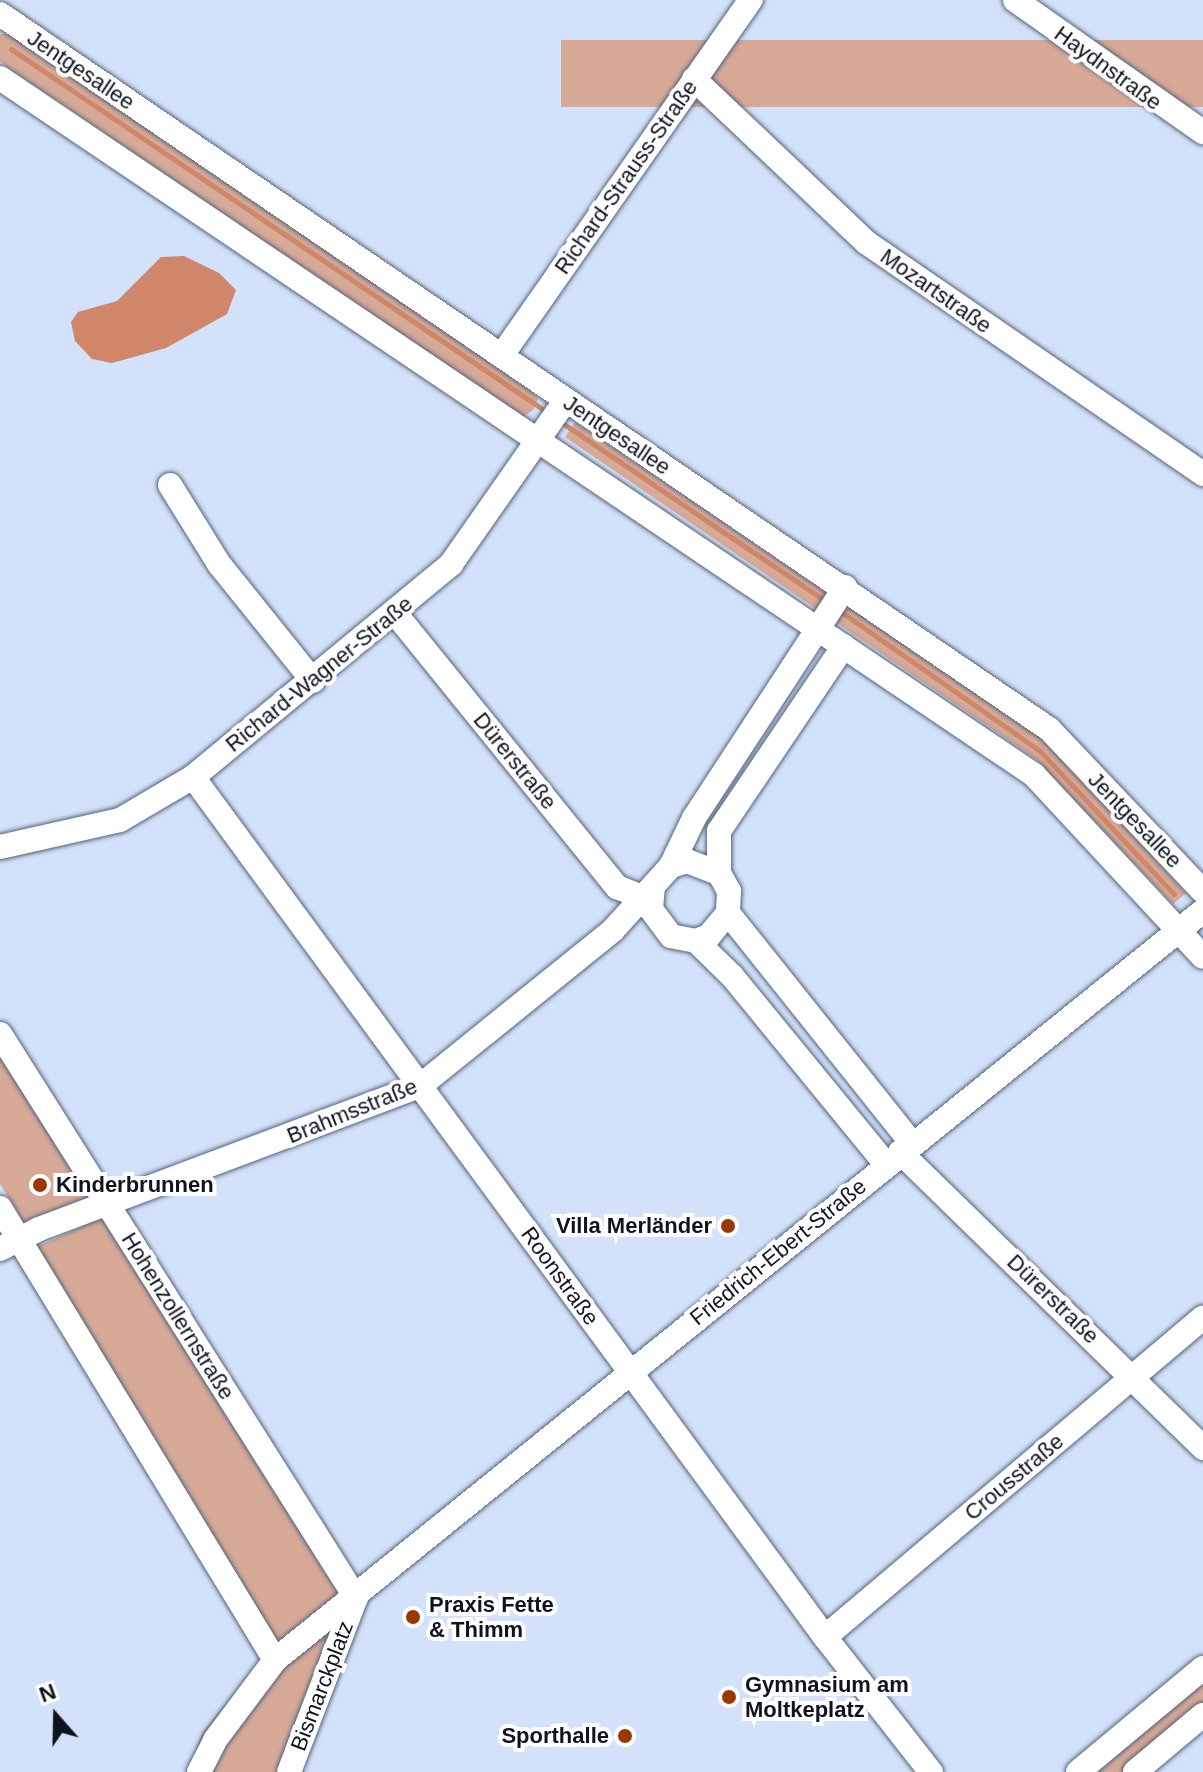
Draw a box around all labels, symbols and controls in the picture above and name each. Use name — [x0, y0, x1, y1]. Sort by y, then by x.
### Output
street label: Haydnstraße — [1049, 20, 1167, 116]
street label: Jentgesallee — [22, 25, 140, 115]
street label: Richard-Strauss-Straße — [549, 75, 703, 279]
street label: Mozartstraße — [875, 243, 997, 339]
street label: Jentgesallee — [558, 390, 676, 480]
street label: Richard-Wagner-Straße — [220, 591, 418, 757]
street label: Dürerstraße — [468, 707, 562, 815]
street label: Jentgesallee — [1083, 766, 1187, 874]
street label: Brahmsstraße — [283, 1073, 421, 1149]
place label: Kinderbrunnen — [56, 1172, 214, 1198]
street label: Friedrich-Ebert-Straße — [685, 1173, 871, 1331]
marker: Kinderbrunnen — [31, 1176, 49, 1194]
place label: Villa Merländer — [556, 1213, 712, 1239]
marker: Villa Merländer — [719, 1217, 737, 1235]
street label: Roonstraße — [516, 1222, 604, 1330]
street label: Hohenzollernstraße — [116, 1228, 240, 1404]
street label: Dürerstraße — [1002, 1249, 1104, 1349]
street label: Crousstraße — [959, 1428, 1069, 1526]
place label: Praxis Fette & Thimm — [429, 1591, 554, 1642]
marker: Praxis Fette & Thimm — [404, 1608, 422, 1626]
street label: Bismarckplatz — [285, 1617, 359, 1755]
place label: Gymnasium am Moltkeplatz — [745, 1671, 909, 1722]
north arrow — [16, 1676, 96, 1756]
text: N — [36, 1679, 59, 1707]
marker: Gymnasium am Moltkeplatz — [720, 1688, 738, 1706]
place label: Sporthalle — [501, 1723, 609, 1749]
marker: Sporthalle — [616, 1727, 634, 1745]

